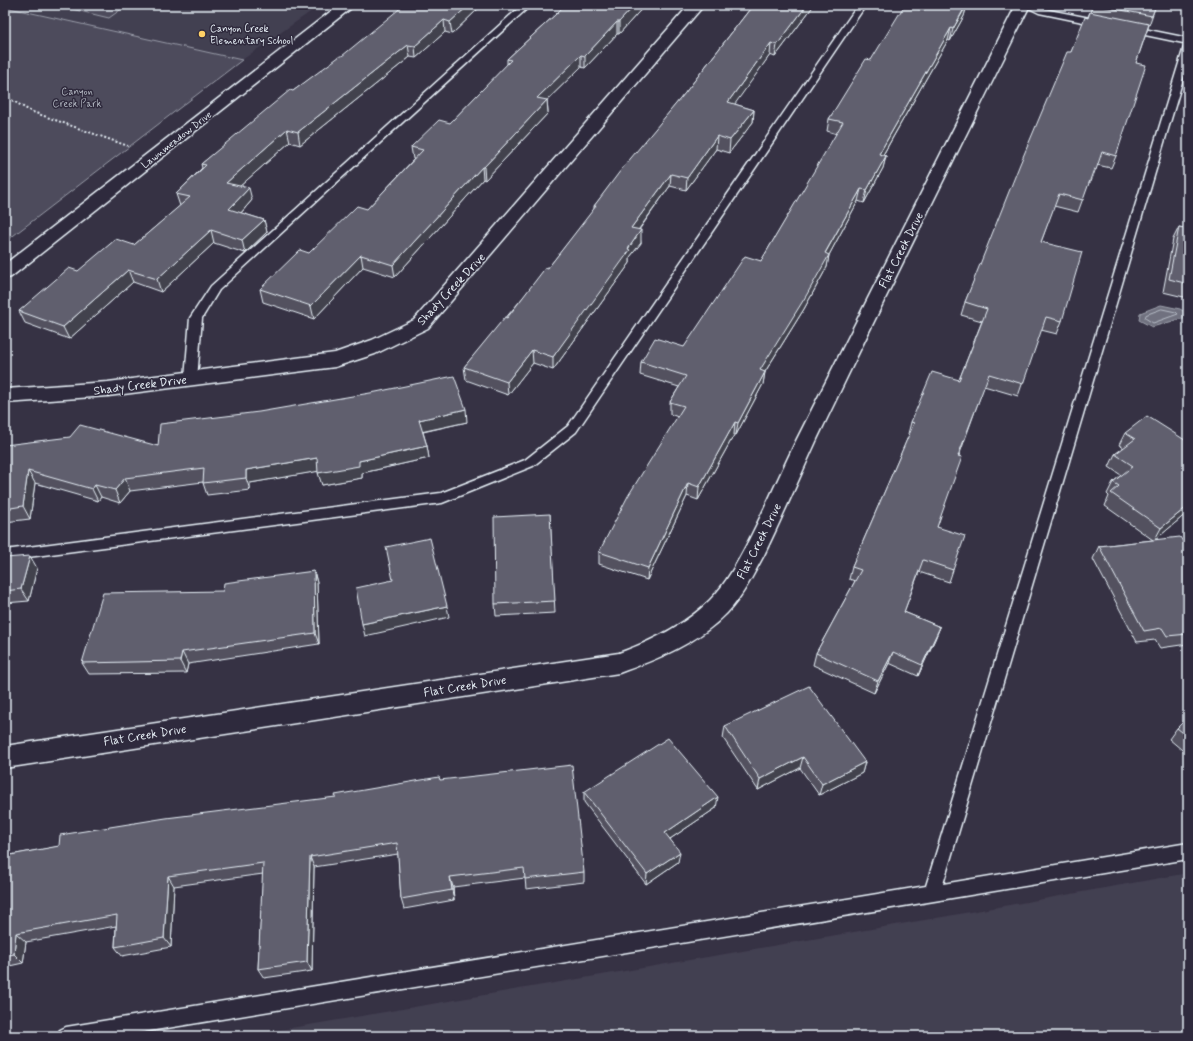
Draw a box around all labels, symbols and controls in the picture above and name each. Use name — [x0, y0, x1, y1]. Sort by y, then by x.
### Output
place label: Canyon Creek Elementary School — [210, 23, 293, 48]
marker: Canyon Creek Elementary School — [197, 29, 207, 39]
park label: Canyon Creek Park — [53, 86, 101, 111]
street label: Lawnmeadow Drive — [139, 108, 215, 172]
street label: Flat Creek Drive — [876, 210, 928, 291]
street label: Shady Creek Drive — [414, 250, 490, 329]
street label: Shady Creek Drive — [93, 372, 188, 400]
street label: Flat Creek Drive — [734, 501, 786, 582]
street label: Flat Creek Drive — [423, 673, 508, 701]
street label: Flat Creek Drive — [103, 722, 188, 750]

